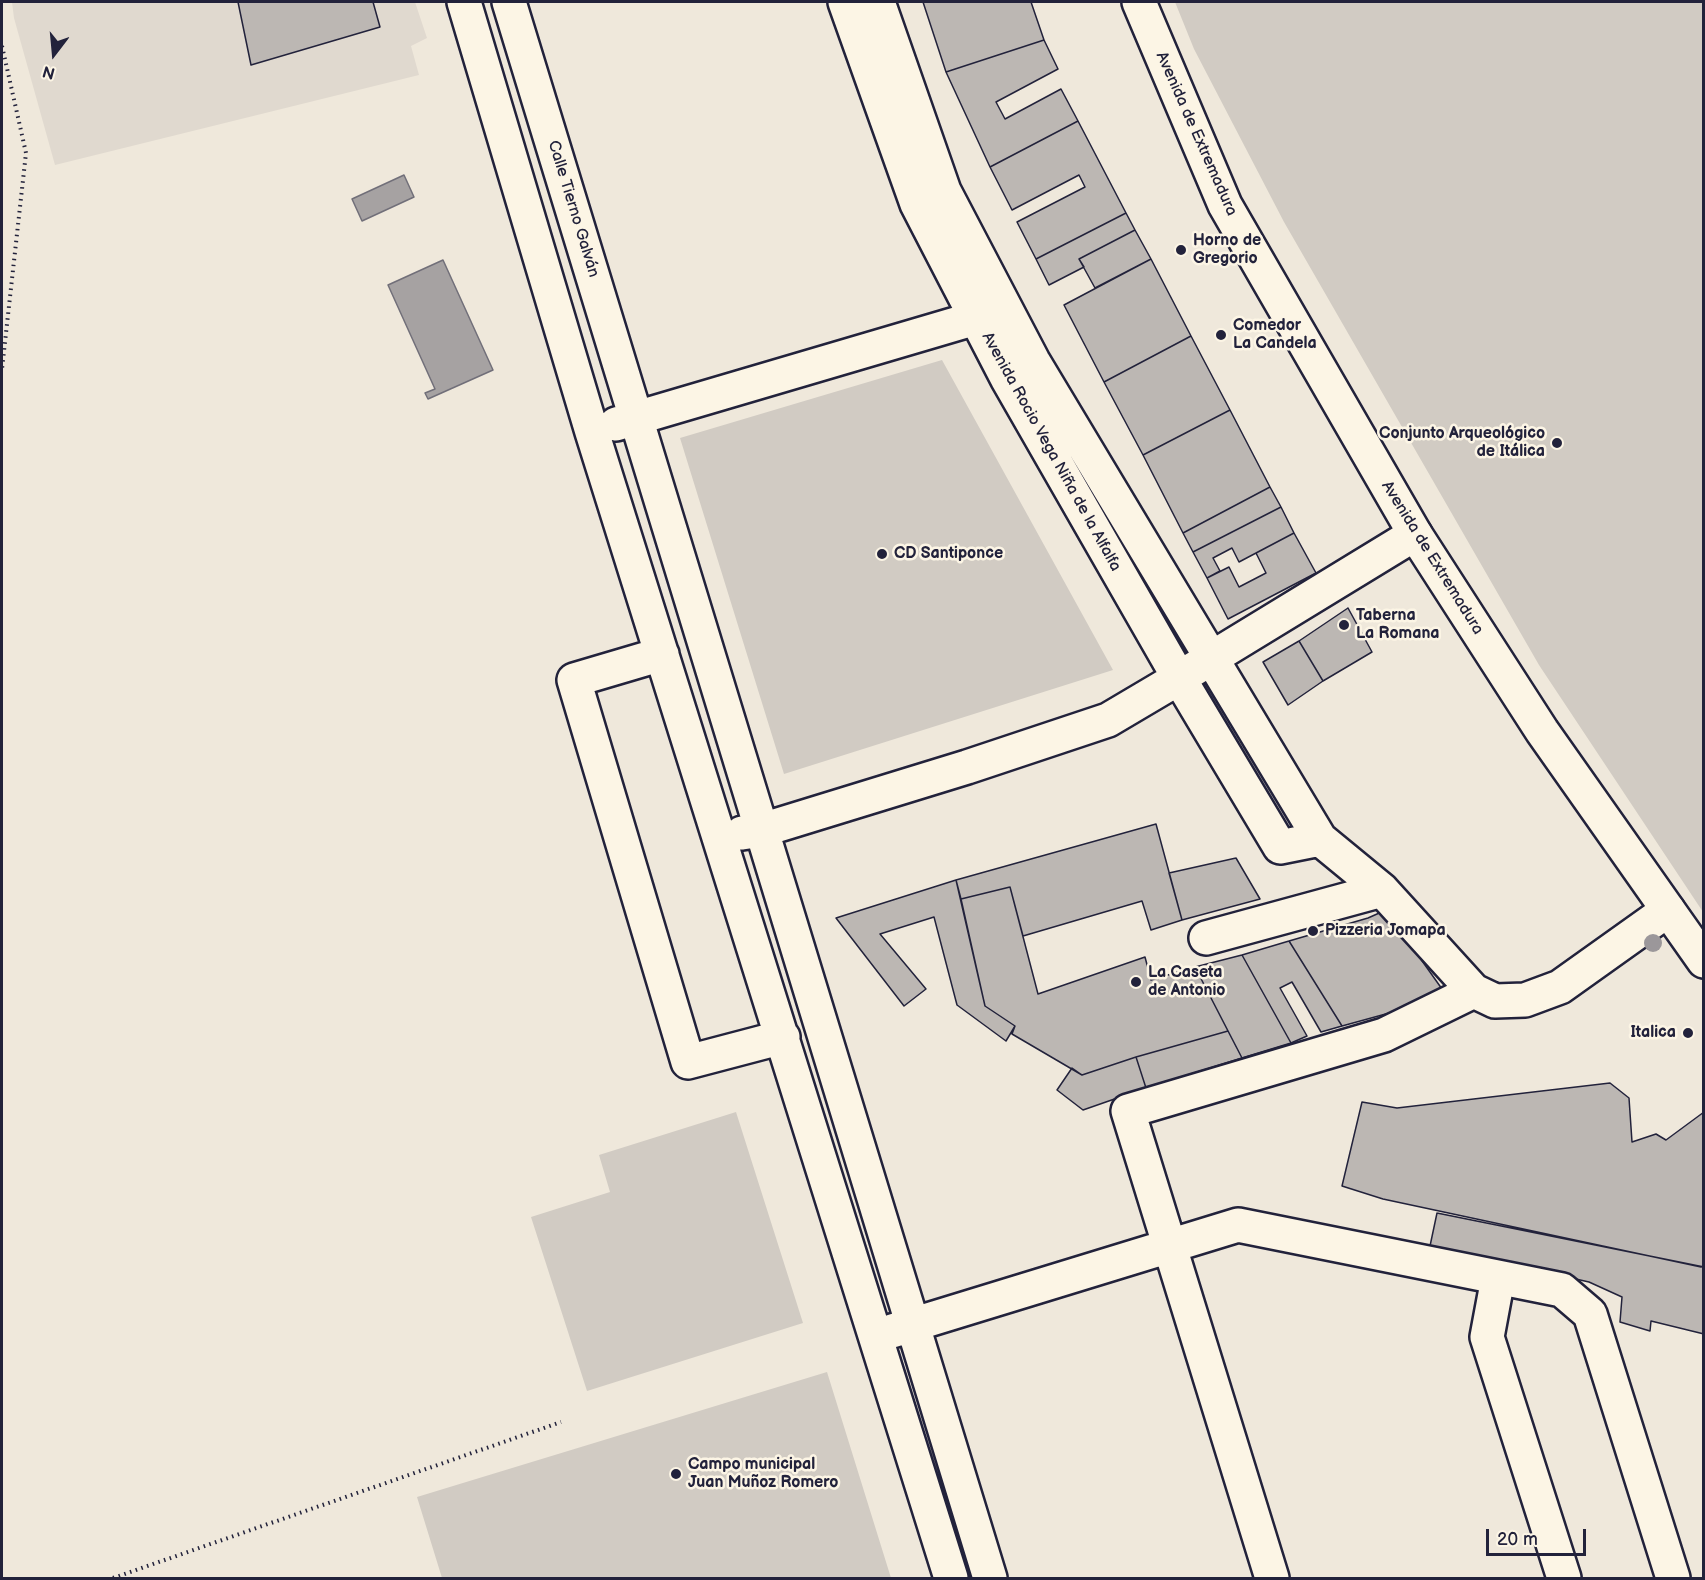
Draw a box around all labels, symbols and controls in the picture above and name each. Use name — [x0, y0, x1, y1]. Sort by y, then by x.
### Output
north arrow — [24, 24, 84, 84]
street label: Avenida de Extremadura — [1151, 49, 1241, 219]
text: N — [40, 61, 57, 83]
street label: Calle Tierno Galván — [543, 138, 603, 280]
place label: Horno de Gregorio — [1193, 231, 1261, 269]
marker: Horno de Gregorio — [1174, 243, 1188, 257]
place label: Comedor La Candela — [1233, 316, 1317, 354]
marker: Comedor La Candela — [1214, 328, 1228, 342]
street label: Avenida Rocio Vega Niña de la Alfalfa — [977, 329, 1125, 575]
place label: Conjunto Arqueológico de Itálica — [1379, 424, 1545, 462]
marker: Conjunto Arqueológico de Itálica — [1550, 436, 1564, 450]
street label: Avenida de Extremadura — [1377, 478, 1487, 638]
place label: CD Santiponce — [894, 544, 1003, 564]
marker: CD Santiponce — [875, 547, 889, 561]
place label: Taberna La Romana — [1356, 606, 1439, 644]
marker: Taberna La Romana — [1337, 618, 1351, 632]
place label: Pizzeria Jomapa — [1325, 921, 1446, 941]
marker: Pizzeria Jomapa — [1306, 924, 1320, 938]
place label: La Caseta de Antonio — [1148, 963, 1225, 1001]
marker: La Caseta de Antonio — [1129, 975, 1143, 989]
place label: Italica — [1630, 1023, 1676, 1043]
marker: Italica — [1681, 1026, 1695, 1040]
place label: Campo municipal Juan Muñoz Romero — [688, 1455, 838, 1493]
marker: Campo municipal Juan Muñoz Romero — [669, 1467, 683, 1481]
scale bar — [1489, 1517, 1590, 1555]
text: 20 m — [1497, 1529, 1538, 1550]

